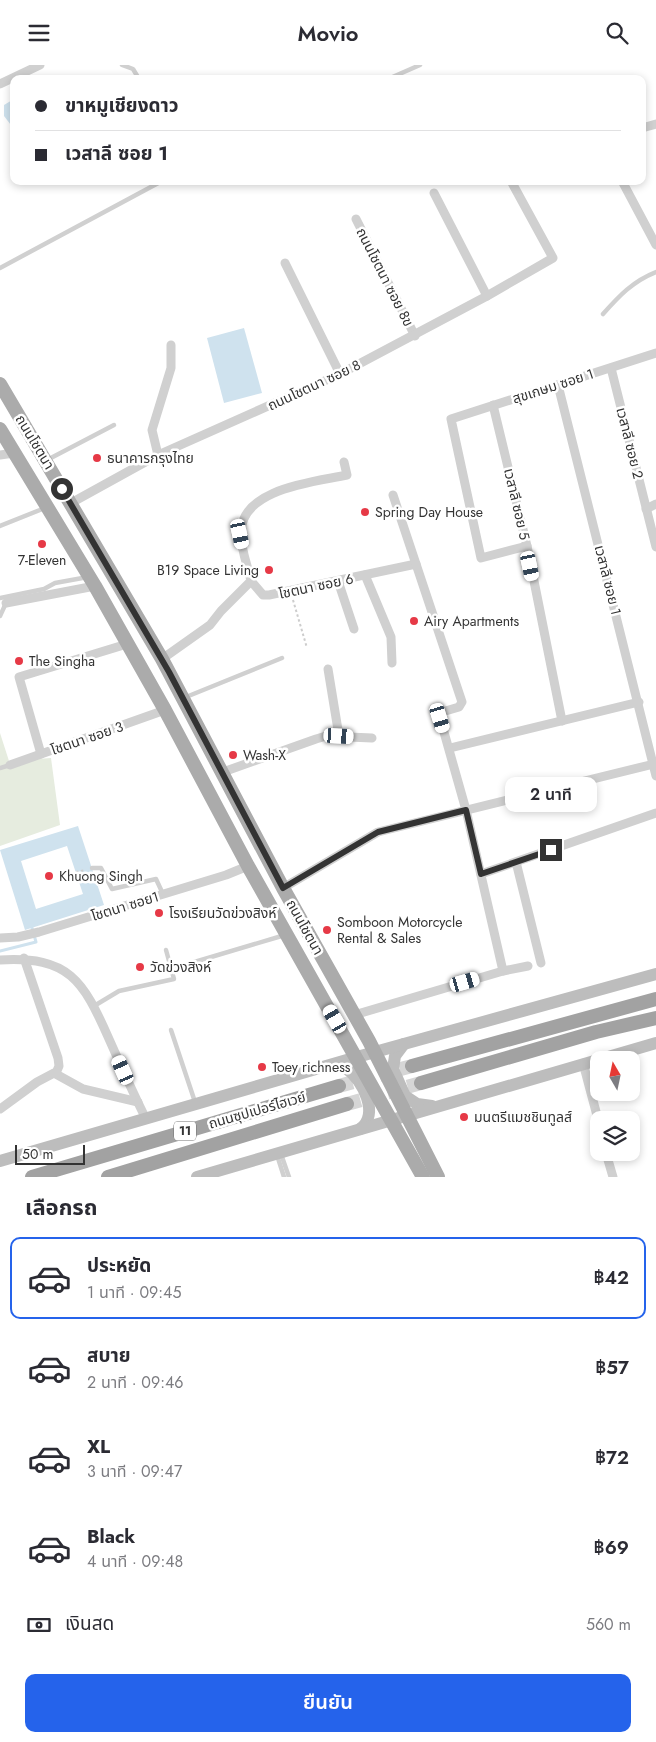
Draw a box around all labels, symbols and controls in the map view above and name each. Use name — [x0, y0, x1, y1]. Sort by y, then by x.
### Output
text: Movio — [297, 17, 359, 49]
icon: menu — [25, 19, 53, 47]
icon: search — [603, 19, 631, 47]
text: ขาหมูเชียงดาว — [65, 92, 179, 119]
text: เวสาลี ซอย 1 — [65, 140, 168, 167]
street label: ถนนโชตนา ซอย 8ข — [351, 224, 419, 330]
street label: ถนนโชตนา ซอย 8 — [264, 355, 364, 415]
street label: สุขเกษม ซอย 1 — [510, 363, 596, 409]
street label: เวสาลี ซอย 2 — [611, 405, 649, 481]
street label: ถนนโชตนา — [11, 411, 59, 473]
place label: ธนาคารกรุงไทย — [107, 448, 194, 468]
marker: ธนาคารกรุงไทย — [91, 452, 103, 464]
street label: เวสาลี ซอย 5 — [499, 466, 535, 542]
route start — [51, 478, 73, 500]
place label: Spring Day House — [375, 502, 483, 522]
marker: Spring Day House — [359, 506, 371, 518]
car — [229, 518, 250, 550]
marker: 7-Eleven — [36, 538, 48, 550]
street label: เวสาลี ซอย 1 — [590, 543, 626, 617]
place label: 7-Eleven — [18, 550, 66, 570]
car — [519, 550, 540, 582]
place label: B19 Space Living — [157, 560, 259, 580]
marker: B19 Space Living — [263, 564, 275, 576]
street label: โชตนา ซอย 6 — [277, 568, 355, 604]
place label: Airy Apartments — [424, 611, 519, 631]
marker: Airy Apartments — [408, 615, 420, 627]
place label: The Singha — [29, 651, 95, 671]
marker: The Singha — [13, 655, 25, 667]
car — [428, 701, 451, 735]
street label: โชตนา ซอย 3 — [48, 716, 126, 760]
car — [323, 728, 354, 744]
place label: Wash-X — [243, 745, 286, 765]
marker: Wash-X — [227, 749, 239, 761]
callout: 2 นาที — [505, 777, 597, 813]
text: 2 นาที — [530, 783, 572, 806]
route end — [540, 839, 562, 861]
place label: Khuong Singh — [59, 866, 143, 886]
marker: Khuong Singh — [43, 870, 55, 882]
street label: โชตนา ซอย1 — [89, 886, 161, 926]
street label: ถนนโชตนา — [282, 896, 328, 958]
place label: โรงเรียนวัดข่วงสิงห์ — [169, 903, 277, 923]
marker: โรงเรียนวัดข่วงสิงห์ — [153, 907, 165, 919]
place label: Somboon Motorcycle Rental & Sales — [337, 912, 462, 948]
marker: Somboon Motorcycle Rental & Sales — [321, 924, 333, 936]
place label: วัดข่วงสิงห์ — [150, 957, 212, 977]
marker: วัดข่วงสิงห์ — [134, 961, 146, 973]
car — [448, 971, 481, 993]
car — [321, 1002, 348, 1036]
north arrow — [590, 1051, 640, 1101]
map controls — [590, 1051, 640, 1161]
car — [110, 1053, 135, 1087]
place label: Toey richness — [272, 1057, 351, 1077]
marker: Toey richness — [256, 1061, 268, 1073]
street label: ถนนซุปเปอร์ไฮเวย์ — [206, 1087, 308, 1133]
place label: มนตรีแมชชินทูลส์ — [474, 1107, 572, 1127]
marker: มนตรีแมชชินทูลส์ — [458, 1111, 470, 1123]
button: layers — [590, 1111, 640, 1161]
road number: 11 — [174, 1121, 196, 1141]
scale bar — [15, 1142, 85, 1165]
text: 50 m — [22, 1144, 53, 1164]
text: เลือกรถ — [25, 1191, 98, 1223]
text: ประหยัด — [87, 1252, 151, 1279]
icon: car — [27, 1256, 72, 1301]
text: ฿42 — [593, 1264, 629, 1291]
text: 1 นาที · 09:45 — [87, 1281, 181, 1304]
text: สบาย — [87, 1342, 131, 1369]
icon: car — [27, 1346, 72, 1391]
text: ฿57 — [595, 1354, 629, 1381]
text: 2 นาที · 09:46 — [87, 1371, 184, 1394]
text: XL — [87, 1433, 110, 1460]
icon: car — [27, 1436, 72, 1481]
text: ฿72 — [595, 1444, 629, 1471]
text: 3 นาที · 09:47 — [87, 1460, 182, 1483]
text: Black — [87, 1523, 135, 1550]
icon: car — [27, 1526, 72, 1571]
text: ฿69 — [594, 1534, 629, 1561]
text: 4 นาที · 09:48 — [87, 1550, 183, 1573]
text: เงินสด — [65, 1610, 114, 1637]
icon: cash — [25, 1611, 53, 1639]
text: 560 m — [586, 1613, 631, 1636]
button: ยืนยัน — [25, 1674, 631, 1732]

